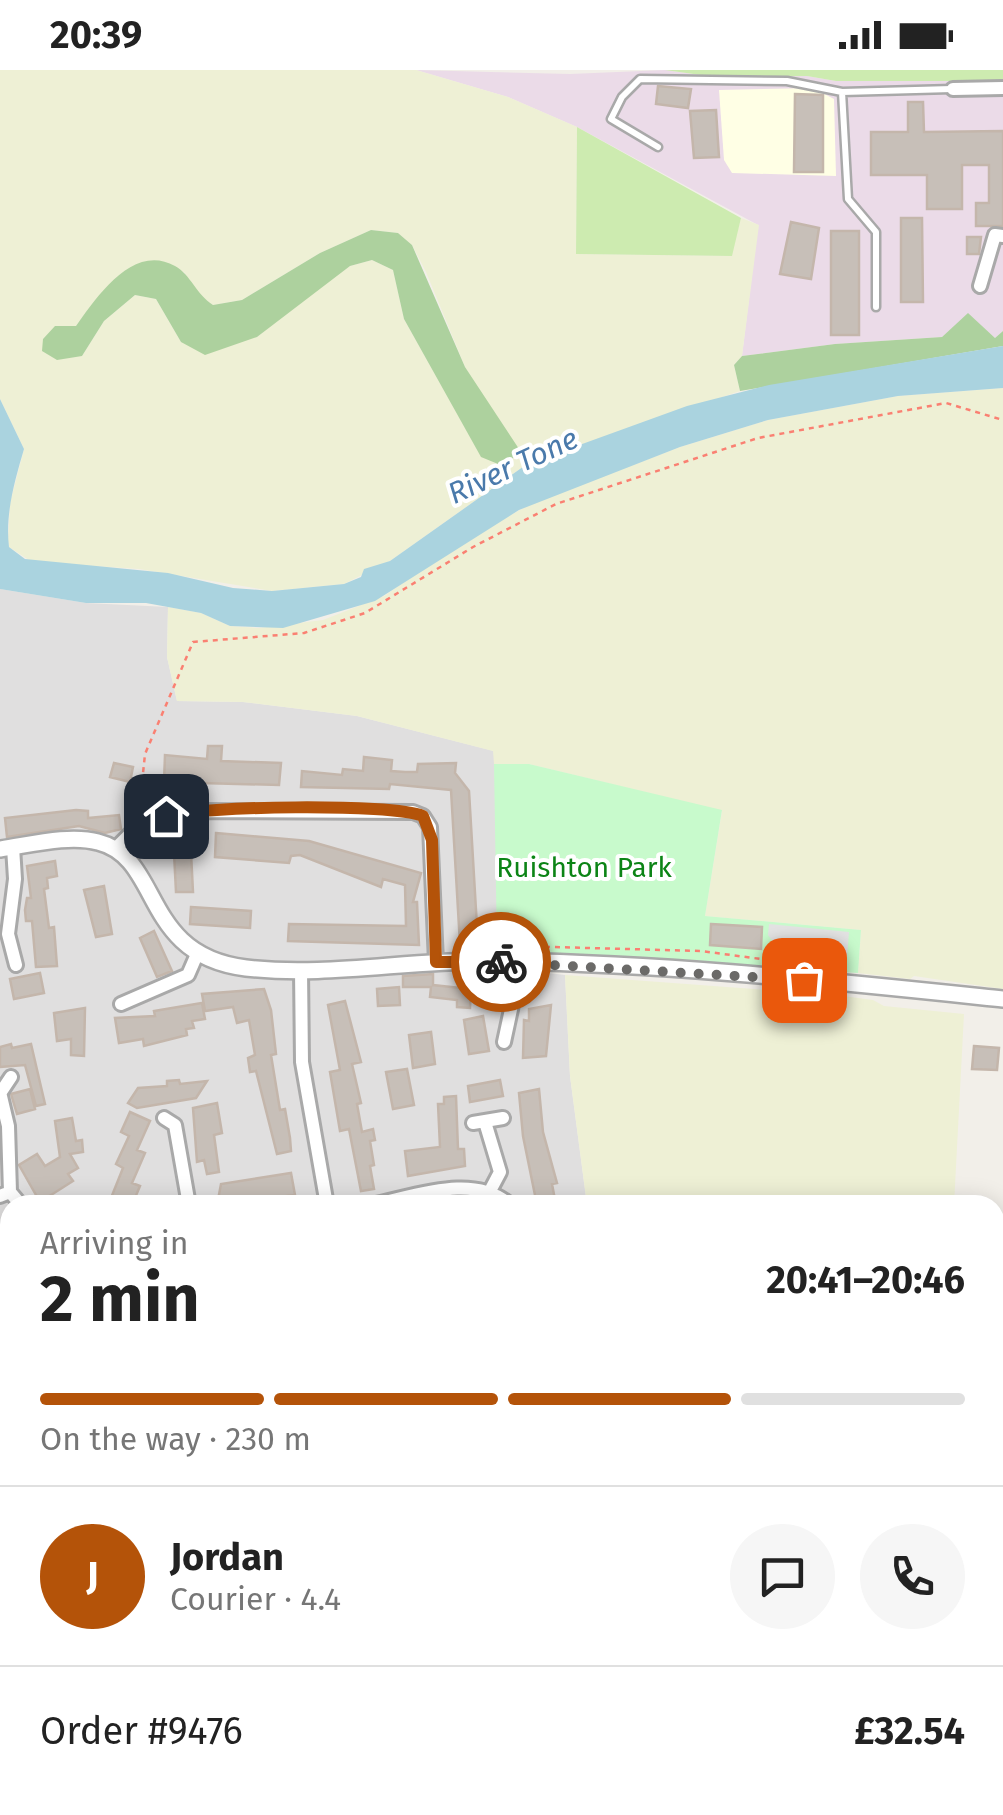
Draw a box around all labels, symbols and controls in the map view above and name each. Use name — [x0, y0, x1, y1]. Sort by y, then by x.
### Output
text: 20:39 — [50, 12, 142, 58]
water label: River Tone — [442, 420, 584, 512]
pin — [124, 774, 209, 859]
icon: home — [139, 789, 194, 844]
park label: Ruishton Park — [496, 851, 672, 884]
courier — [451, 912, 551, 1012]
icon: bike — [474, 935, 529, 990]
pin — [762, 938, 847, 1023]
icon: bag — [777, 953, 832, 1008]
text: Arriving in — [40, 1224, 188, 1262]
text: 20:41–20:46 — [766, 1257, 965, 1303]
text: 2 min — [40, 1260, 200, 1338]
text: On the way · 230 m — [40, 1420, 311, 1458]
button: chat — [730, 1524, 835, 1629]
button: phone — [860, 1524, 965, 1629]
text: Jordan — [170, 1534, 284, 1580]
text: J — [86, 1553, 99, 1599]
text: Courier · 4.4 — [170, 1580, 341, 1618]
text: Order #9476 — [40, 1708, 243, 1754]
text: £32.54 — [854, 1708, 965, 1754]

